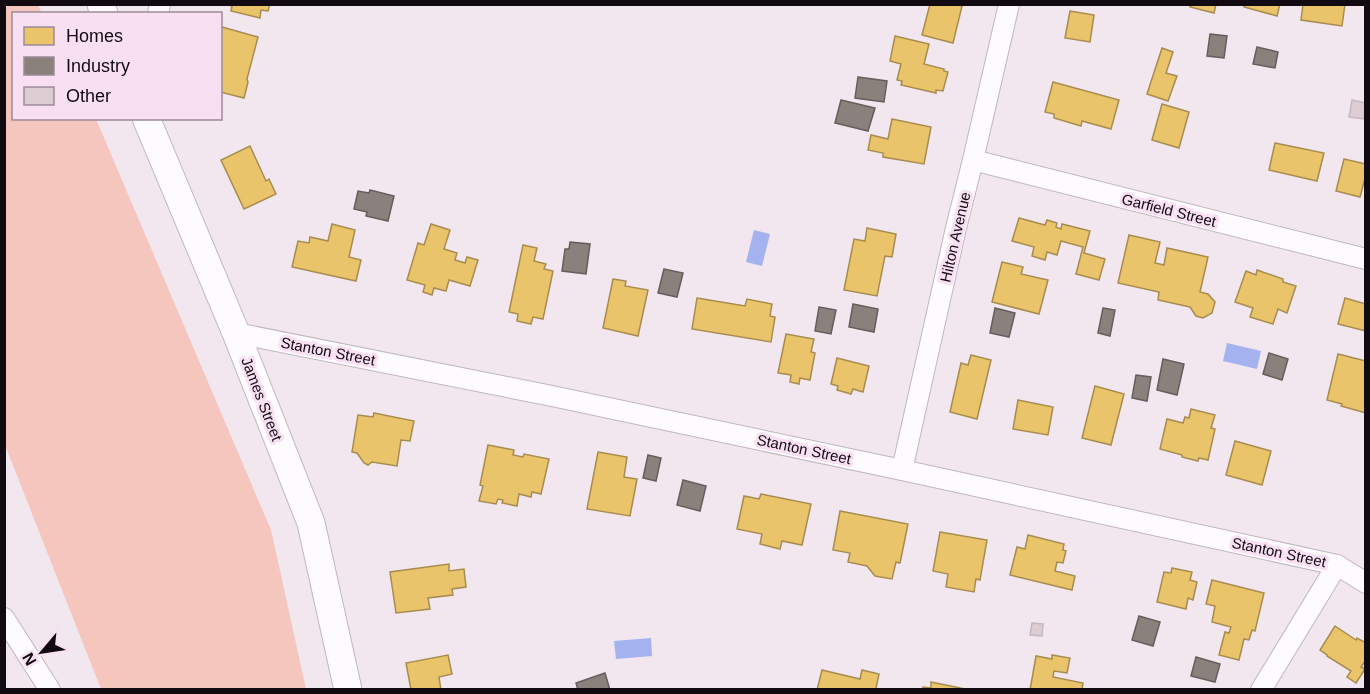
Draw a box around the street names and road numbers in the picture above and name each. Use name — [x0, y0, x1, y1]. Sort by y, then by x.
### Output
street label: Hilton Avenue — [936, 190, 974, 284]
street label: Garfield Street — [1120, 190, 1219, 230]
street label: Stanton Street — [279, 334, 378, 369]
street label: James Street — [238, 355, 286, 444]
street label: Stanton Street — [755, 431, 853, 467]
street label: Stanton Street — [1230, 534, 1328, 570]

